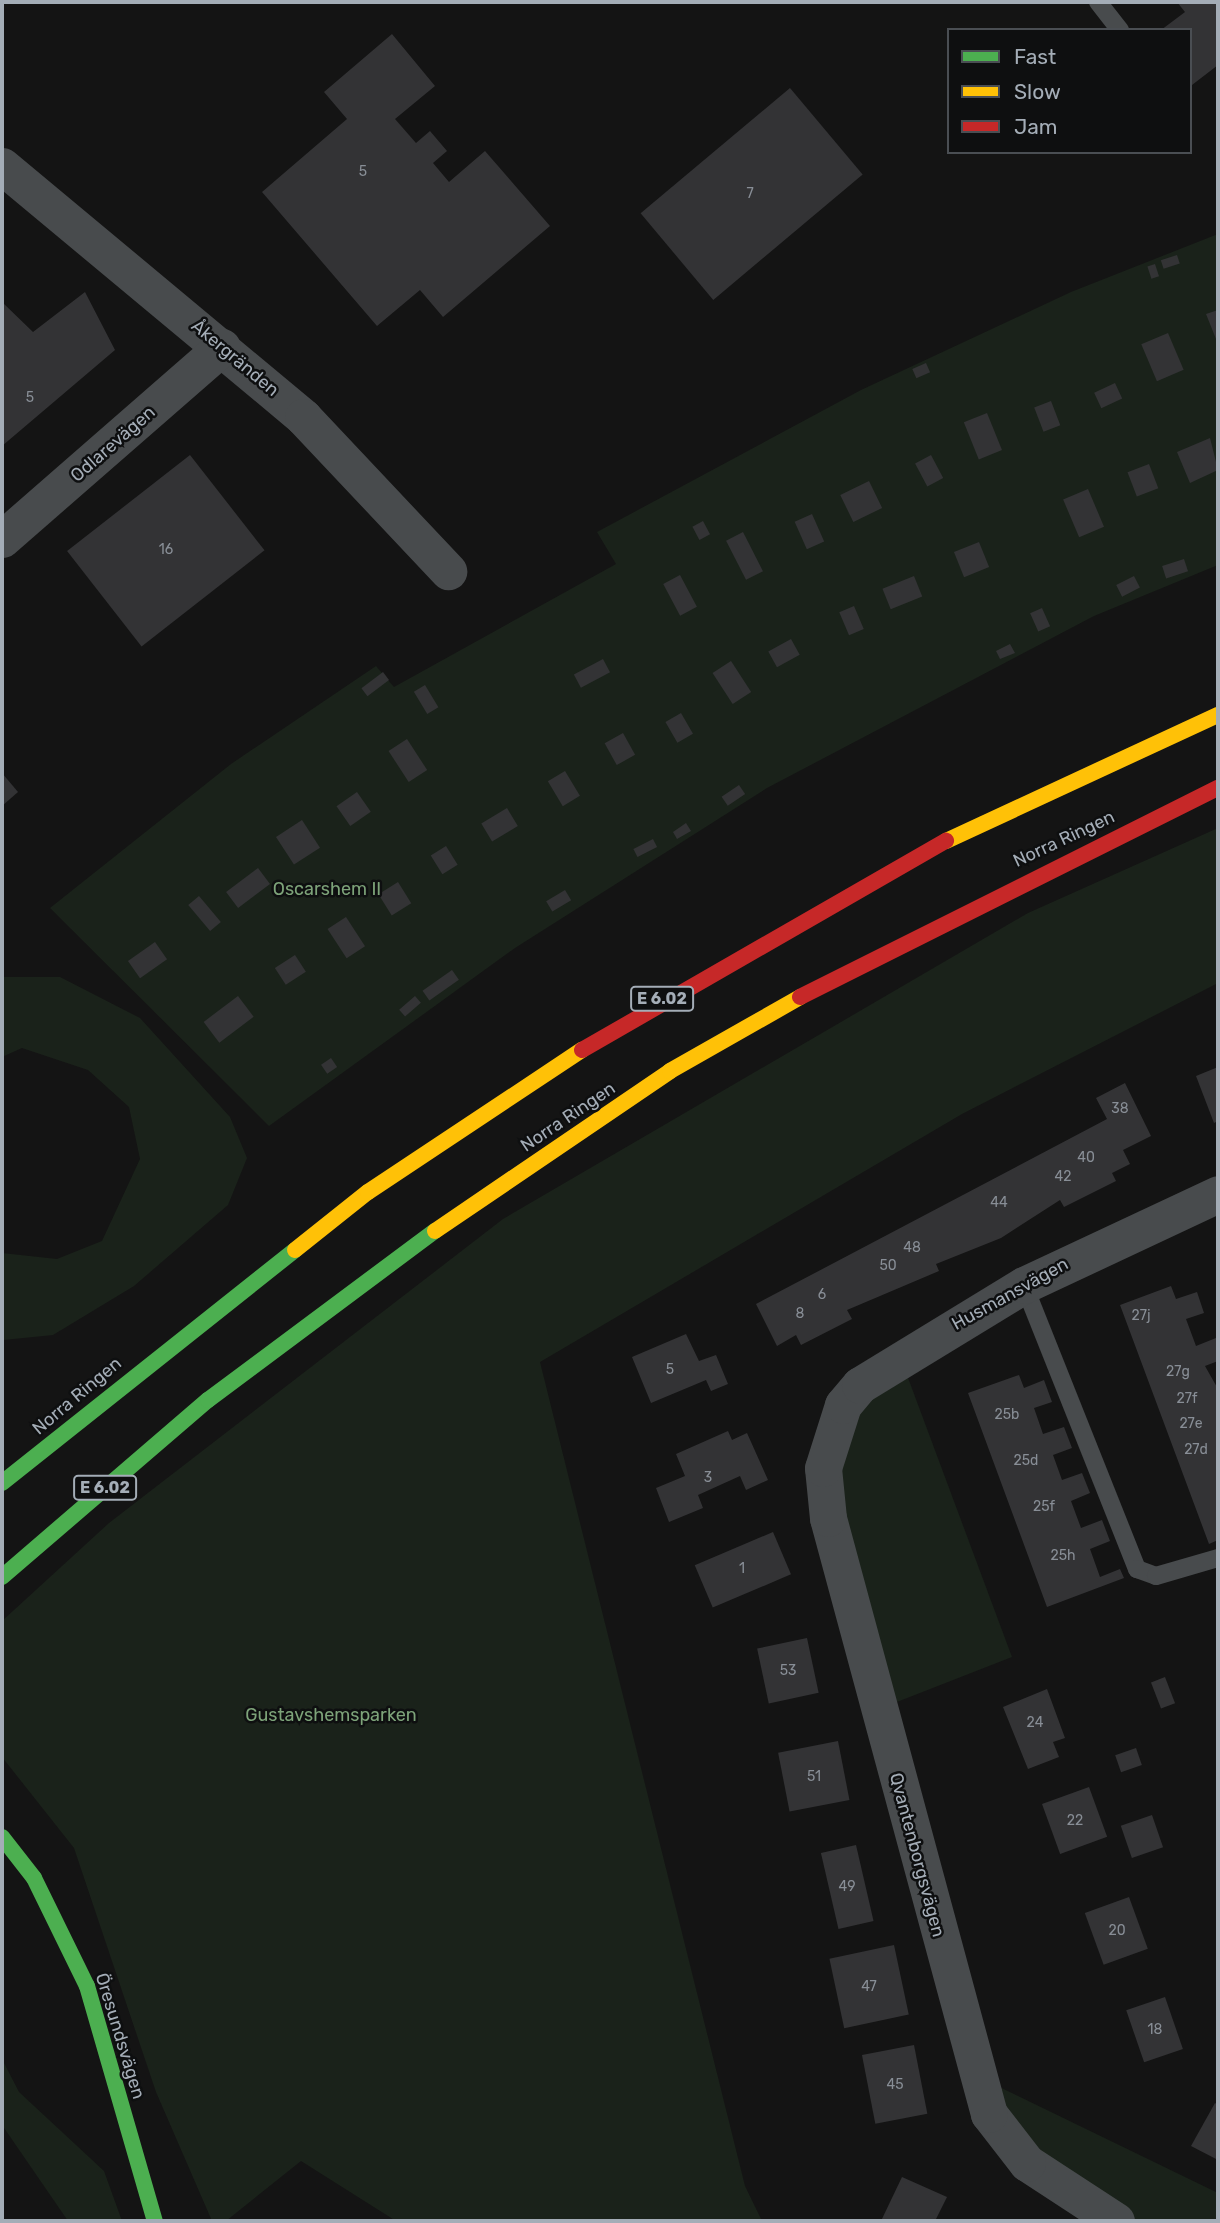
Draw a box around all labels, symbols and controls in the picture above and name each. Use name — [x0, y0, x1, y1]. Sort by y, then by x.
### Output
legend — [947, 28, 1192, 154]
text: Fast — [1014, 44, 1056, 69]
text: Slow — [1014, 79, 1061, 104]
text: Jam — [1014, 114, 1058, 139]
house number: 5 — [359, 164, 367, 180]
house number: 7 — [746, 186, 754, 202]
street label: Åkergränden — [187, 315, 283, 401]
house number: 5 — [26, 390, 34, 406]
street label: Odlarevägen — [66, 401, 160, 487]
house number: 16 — [159, 542, 173, 558]
street label: Norra Ringen — [1010, 806, 1118, 872]
park label: Oscarshem II — [273, 878, 381, 900]
road number: E 6.02 — [629, 987, 695, 1012]
street label: Norra Ringen — [517, 1077, 619, 1157]
house number: 38 — [1111, 1101, 1129, 1117]
house number: 40 — [1077, 1150, 1095, 1166]
house number: 42 — [1055, 1169, 1071, 1185]
house number: 44 — [990, 1195, 1008, 1211]
house number: 48 — [903, 1240, 921, 1256]
street label: Husmansvägen — [948, 1253, 1072, 1335]
house number: 50 — [879, 1258, 897, 1274]
house number: 6 — [818, 1287, 826, 1303]
house number: 8 — [796, 1306, 804, 1322]
house number: 27j — [1132, 1308, 1150, 1324]
street label: Norra Ringen — [28, 1353, 126, 1439]
house number: 5 — [666, 1362, 674, 1378]
house number: 27g — [1166, 1364, 1190, 1380]
house number: 27f — [1177, 1391, 1197, 1407]
house number: 25b — [995, 1407, 1019, 1423]
house number: 27e — [1179, 1416, 1203, 1432]
house number: 27d — [1184, 1442, 1208, 1458]
house number: 25d — [1014, 1453, 1038, 1469]
house number: 3 — [704, 1470, 712, 1486]
road number: E 6.02 — [72, 1476, 138, 1500]
house number: 25f — [1033, 1499, 1055, 1515]
house number: 25h — [1050, 1548, 1076, 1564]
house number: 1 — [739, 1561, 745, 1577]
house number: 53 — [780, 1663, 796, 1679]
park label: Gustavshemsparken — [245, 1704, 417, 1726]
house number: 24 — [1027, 1715, 1043, 1731]
house number: 51 — [807, 1769, 821, 1785]
street label: Qvantenborgsvägen — [885, 1771, 949, 1939]
house number: 22 — [1067, 1813, 1083, 1829]
house number: 49 — [839, 1879, 855, 1895]
house number: 20 — [1108, 1923, 1126, 1939]
street label: Öresundsvägen — [91, 1970, 149, 2102]
house number: 47 — [861, 1979, 877, 1995]
house number: 18 — [1148, 2022, 1162, 2038]
house number: 45 — [886, 2077, 904, 2093]

